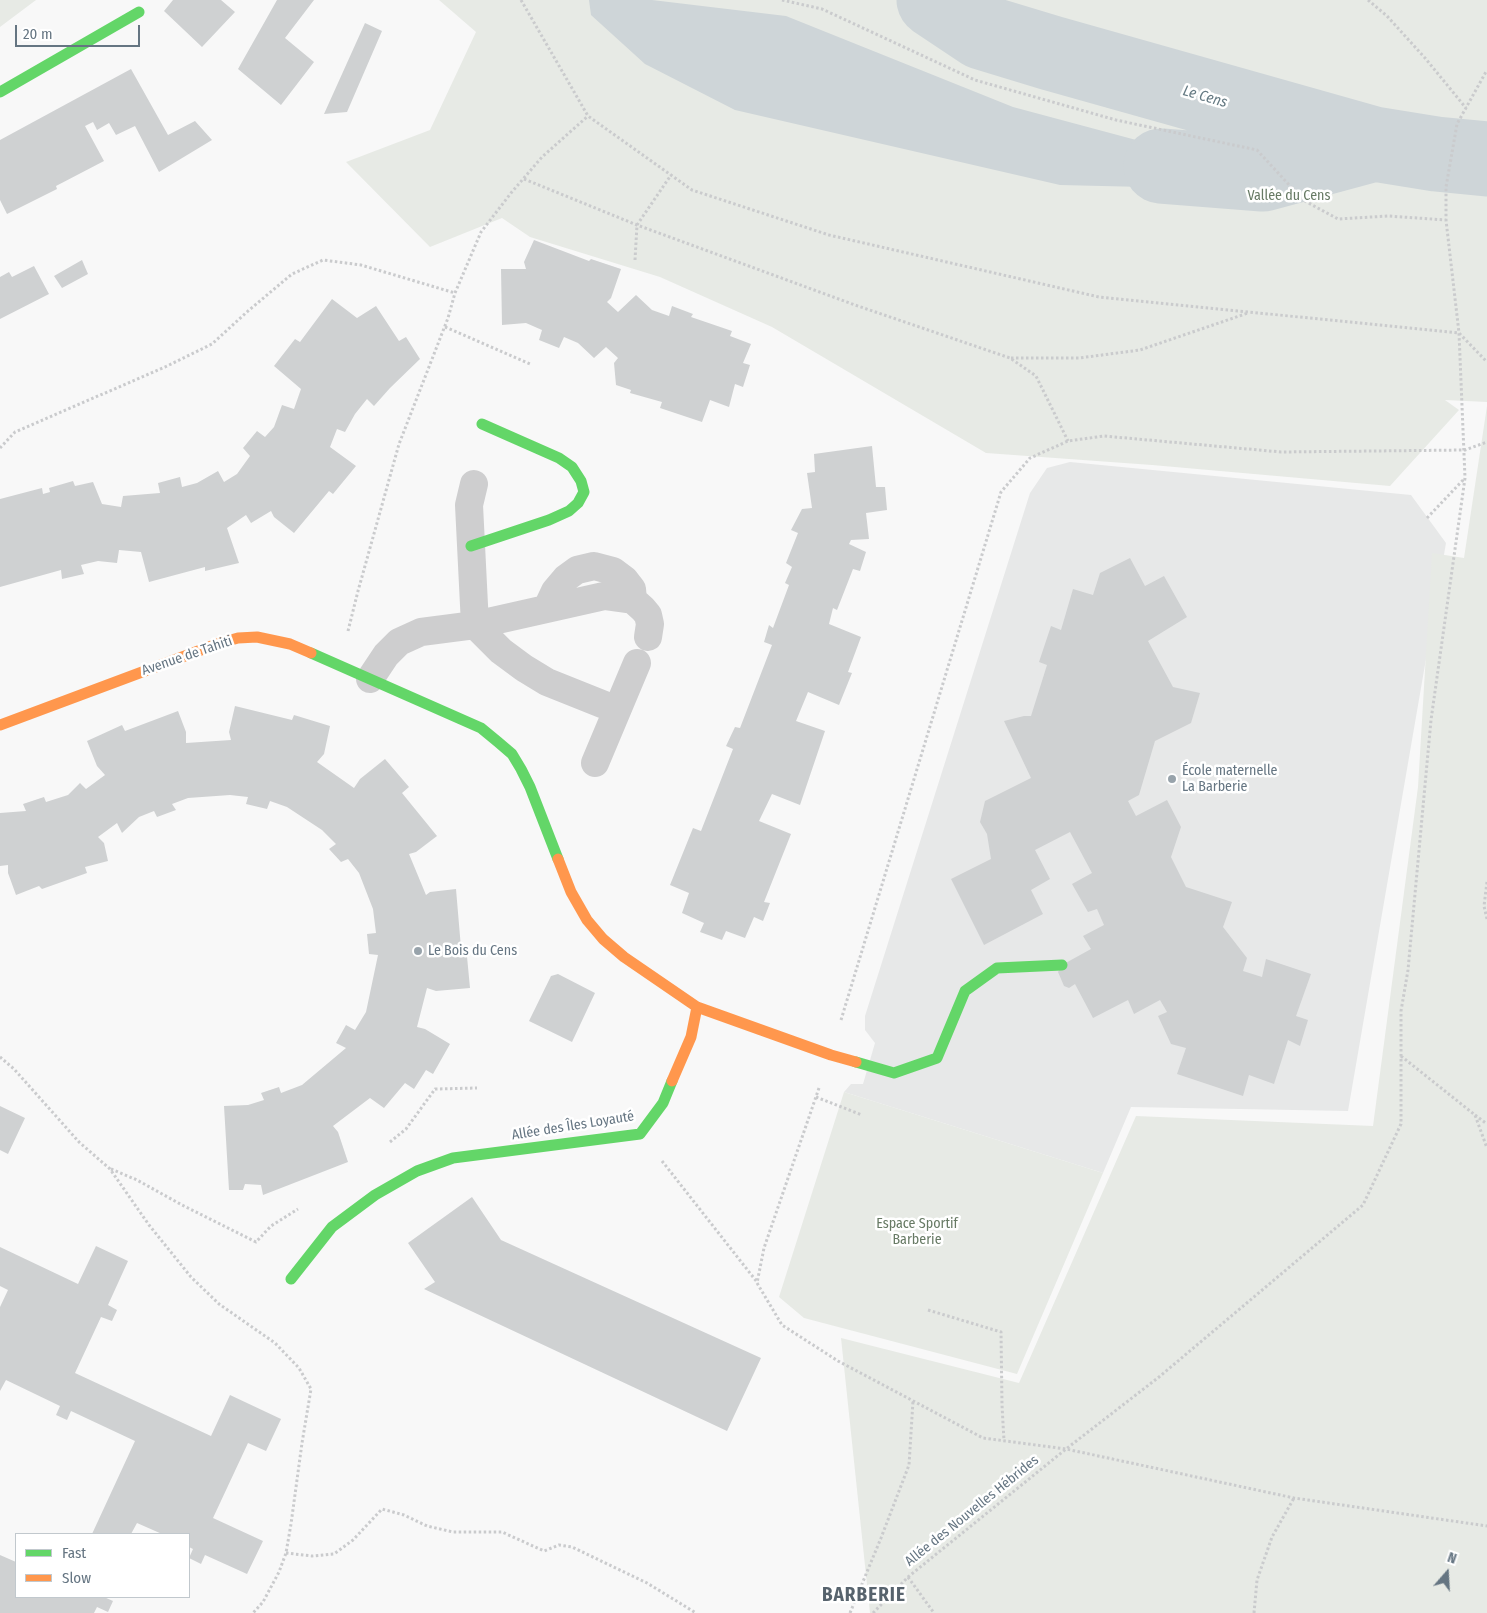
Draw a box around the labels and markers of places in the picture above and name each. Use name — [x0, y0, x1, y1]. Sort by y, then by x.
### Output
place label: École maternelle La Barberie — [1182, 763, 1278, 796]
marker: École maternelle La Barberie — [1166, 773, 1178, 785]
place label: Le Bois du Cens — [428, 943, 517, 959]
marker: Le Bois du Cens — [412, 945, 424, 957]

